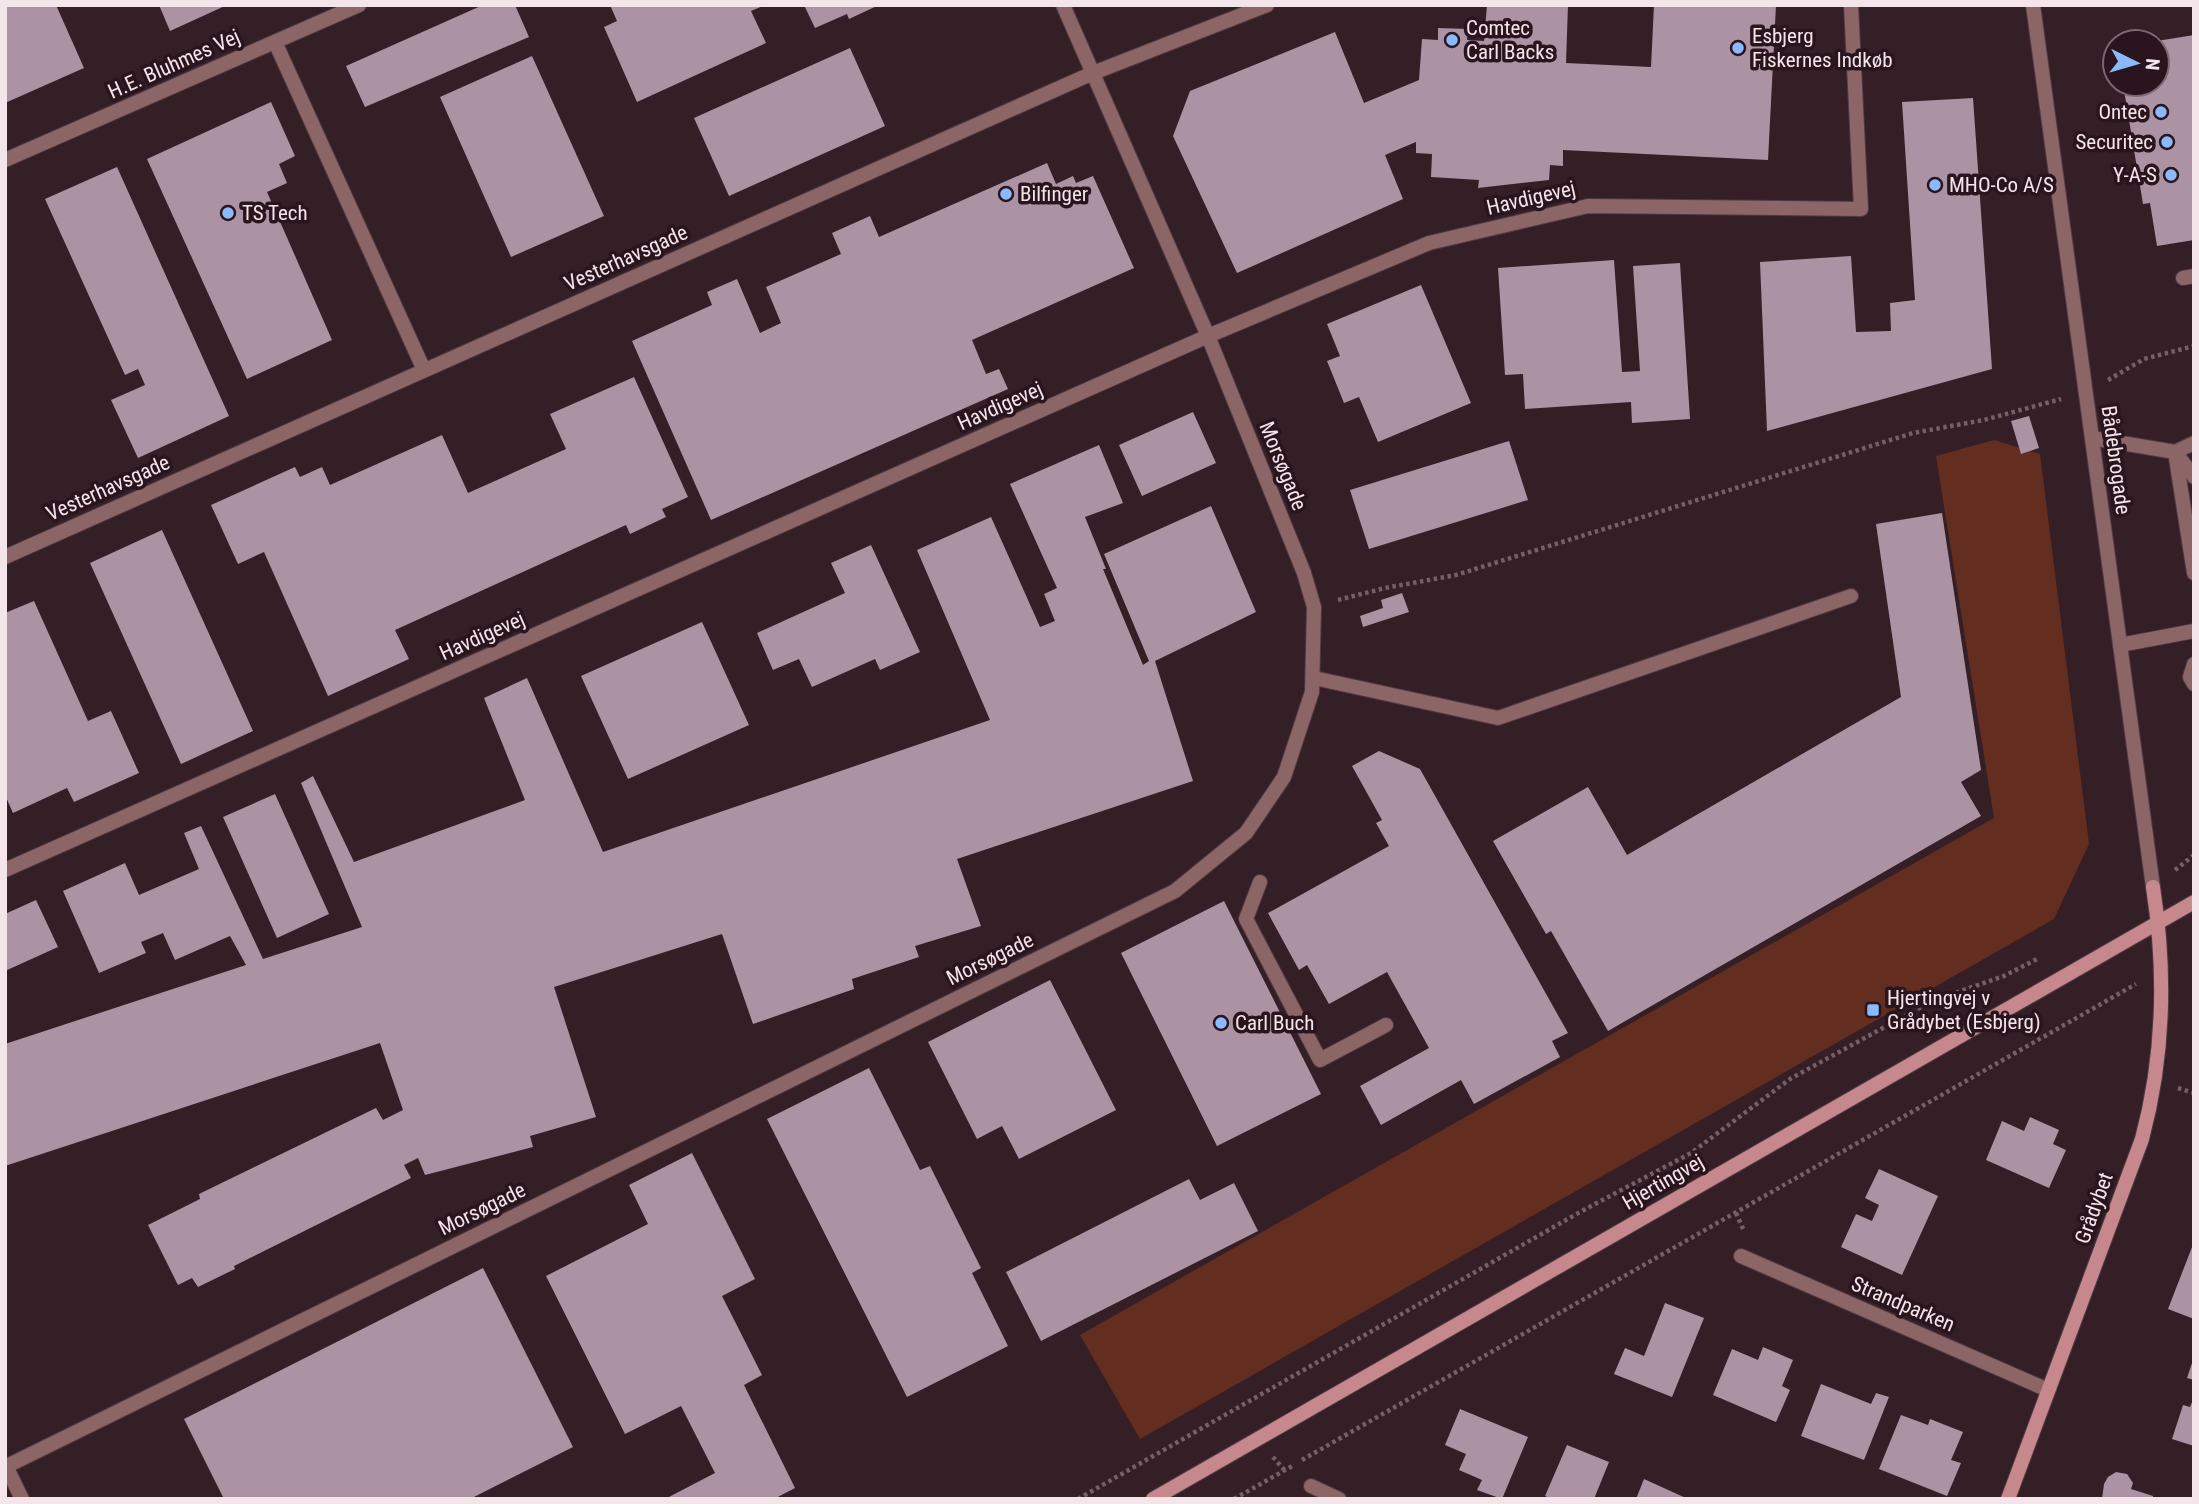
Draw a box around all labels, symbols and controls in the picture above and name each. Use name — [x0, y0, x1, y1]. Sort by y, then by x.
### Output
place label: Comtec Carl Backs — [1466, 16, 1554, 64]
street label: H.E. Bluhmes Vej — [104, 24, 244, 104]
place label: Esbjerg Fiskernes Indkøb — [1752, 24, 1893, 72]
north arrow — [2101, 28, 2171, 98]
marker: Comtec Carl Backs — [1444, 32, 1460, 48]
marker: Esbjerg Fiskernes Indkøb — [1730, 40, 1746, 56]
text: N — [2140, 58, 2164, 71]
place label: Ontec — [2098, 100, 2147, 124]
marker: Ontec — [2153, 104, 2169, 120]
place label: Securitec — [2075, 130, 2153, 154]
marker: Securitec — [2159, 134, 2175, 150]
place label: Y-A-S — [2113, 163, 2157, 187]
marker: Y-A-S — [2163, 167, 2179, 183]
place label: MHO-Co A/S — [1949, 173, 2054, 197]
street label: Havdigevej — [1484, 176, 1578, 220]
marker: MHO-Co A/S — [1927, 177, 1943, 193]
place label: Bilfinger — [1020, 182, 1088, 206]
marker: Bilfinger — [998, 186, 1014, 202]
place label: TS Tech — [242, 201, 308, 225]
marker: TS Tech — [220, 205, 236, 221]
street label: Vesterhavsgade — [561, 220, 692, 296]
street label: Havdigevej — [954, 377, 1046, 435]
street label: Bådebrogade — [2096, 404, 2136, 516]
street label: Morsøgade — [1254, 418, 1312, 514]
street label: Vesterhavsgade — [43, 450, 174, 526]
street label: Havdigevej — [436, 607, 528, 665]
street label: Morsøgade — [943, 928, 1037, 990]
place label: Hjertingvej v Grådybet (Esbjerg) — [1887, 986, 2041, 1034]
marker: Hjertingvej v Grådybet (Esbjerg) — [1865, 1002, 1881, 1018]
place label: Carl Buch — [1235, 1011, 1314, 1035]
marker: Carl Buch — [1213, 1015, 1229, 1031]
street label: Hjertingvej — [1618, 1149, 1708, 1215]
street label: Grådybet — [2070, 1169, 2118, 1247]
street label: Morsøgade — [435, 1178, 529, 1240]
street label: Strandparken — [1848, 1271, 1958, 1337]

